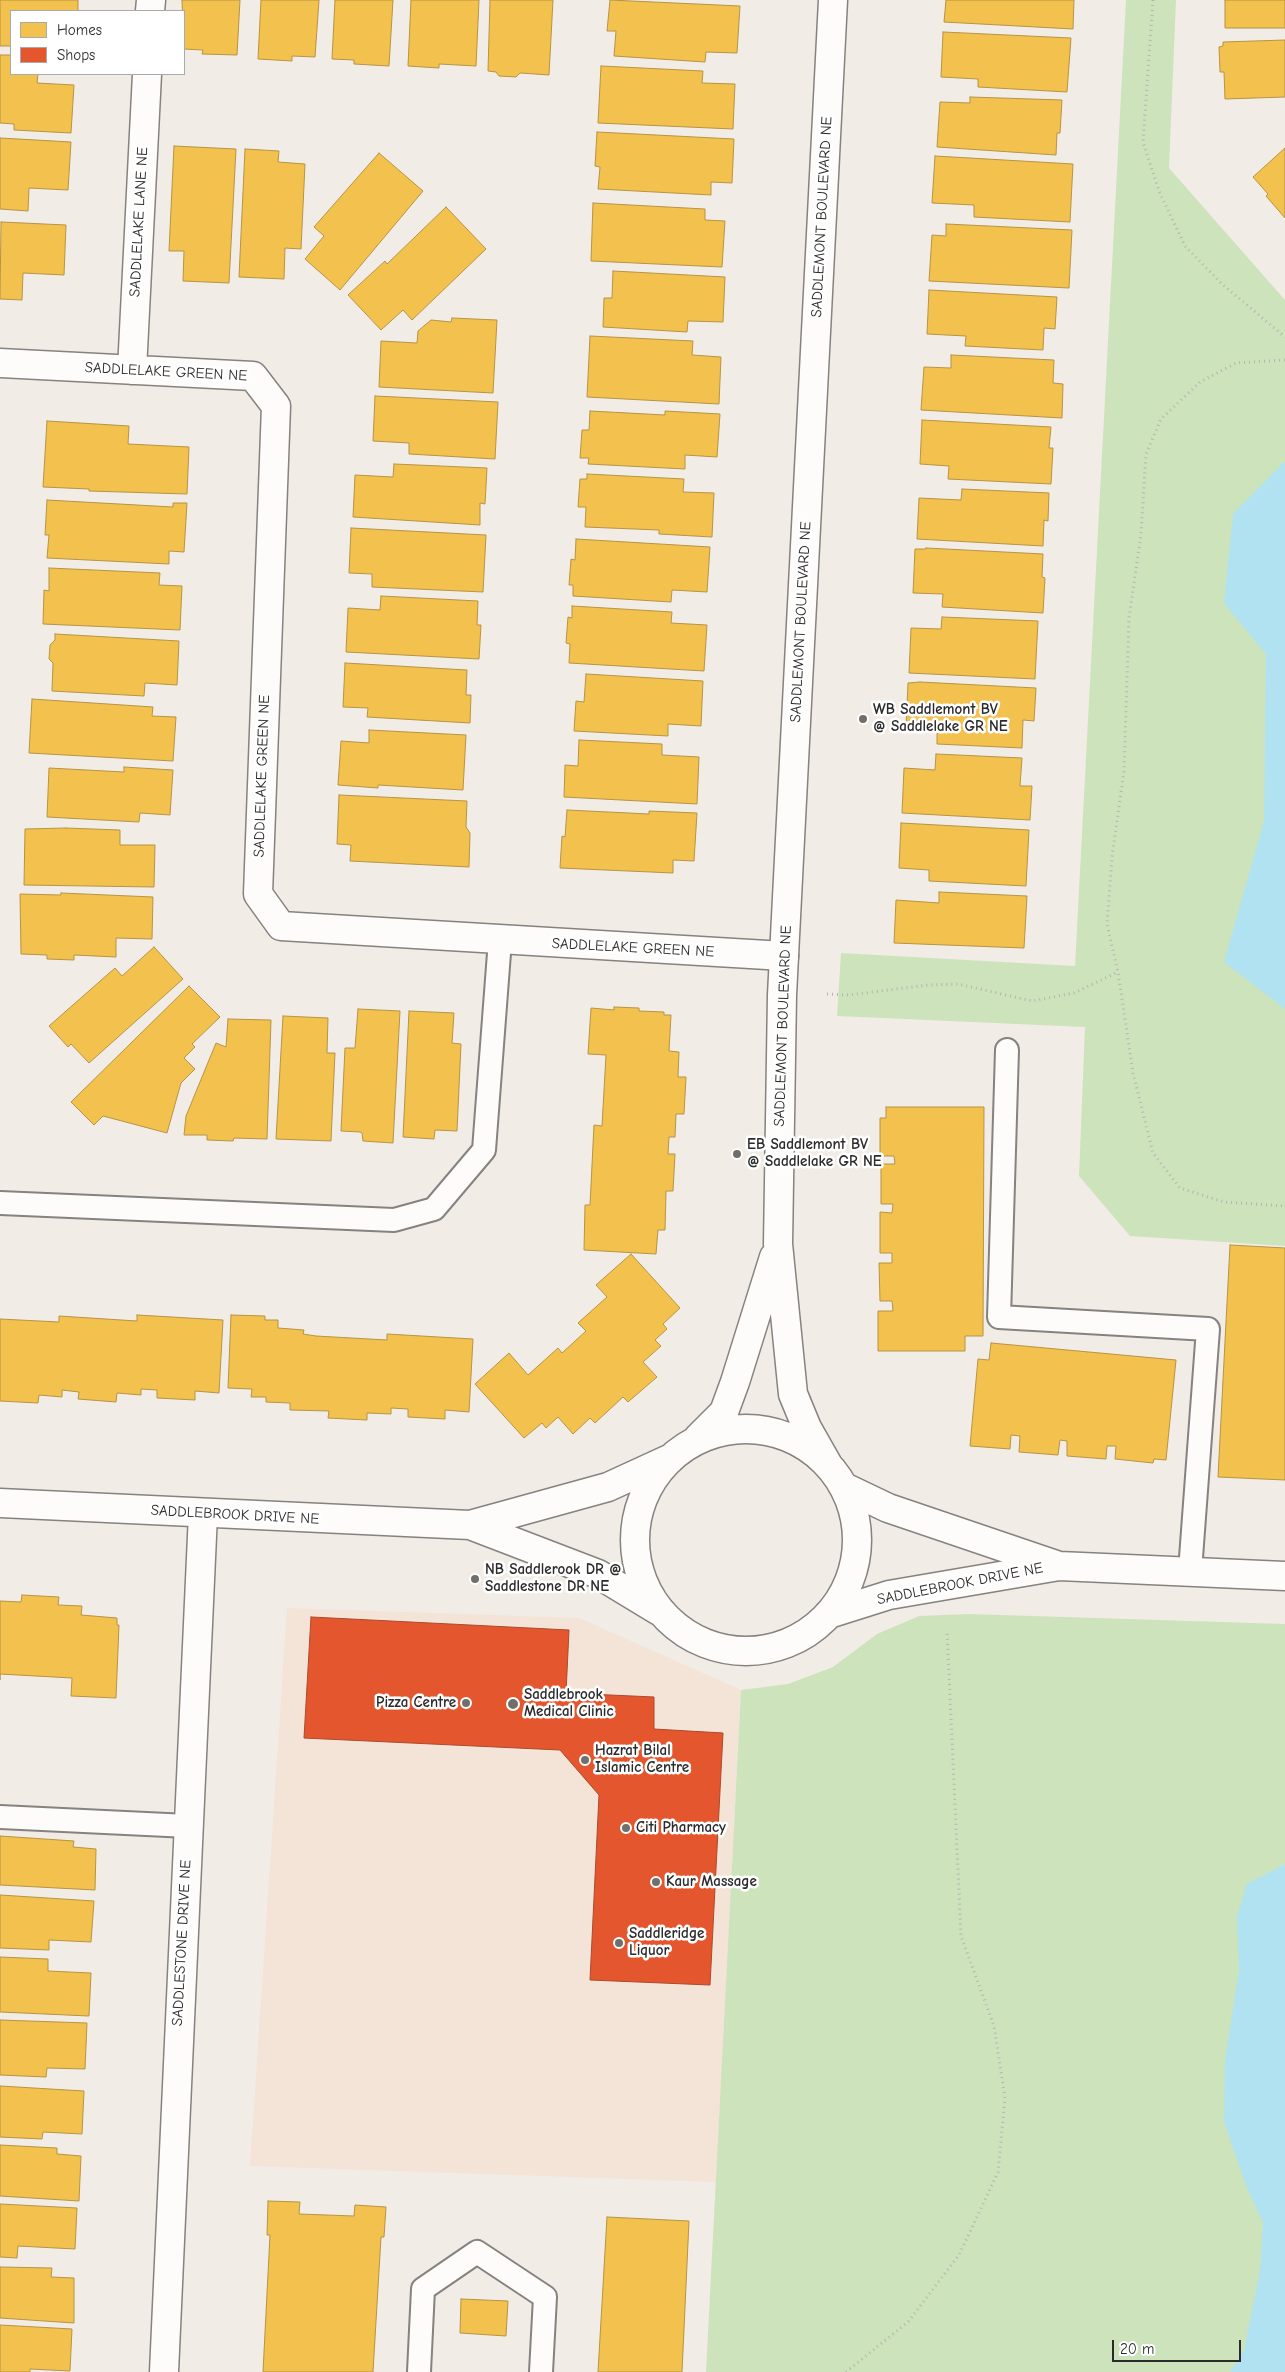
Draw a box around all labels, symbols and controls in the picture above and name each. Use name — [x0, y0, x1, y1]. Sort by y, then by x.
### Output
legend — [10, 10, 185, 75]
text: Homes — [57, 21, 102, 39]
text: Shops — [57, 46, 95, 64]
street label: SADDLEMONT BOULEVARD NE — [808, 116, 836, 318]
street label: SADDLELAKE LANE NE — [126, 147, 152, 297]
street label: SADDLELAKE GREEN NE — [84, 359, 248, 385]
street label: SADDLEMONT BOULEVARD NE — [787, 521, 815, 723]
street label: SADDLELAKE GREEN NE — [250, 694, 274, 858]
place label: WB Saddlemont BV @ Saddlelake GR NE — [873, 701, 1008, 736]
marker: WB Saddlemont BV @ Saddlelake GR NE — [857, 713, 869, 725]
street label: SADDLEMONT BOULEVARD NE — [770, 925, 796, 1127]
street label: SADDLELAKE GREEN NE — [551, 935, 715, 961]
place label: EB Saddlemont BV @ Saddlelake GR NE — [747, 1136, 882, 1171]
marker: EB Saddlemont BV @ Saddlelake GR NE — [731, 1148, 743, 1160]
street label: SADDLEBROOK DRIVE NE — [150, 1502, 320, 1528]
street label: SADDLEBROOK DRIVE NE — [876, 1559, 1044, 1609]
place label: NB Saddlerook DR @ Saddlestone DR NE — [485, 1561, 622, 1596]
marker: NB Saddlerook DR @ Saddlestone DR NE — [469, 1573, 481, 1585]
place label: Saddlebrook Medical Clinic — [524, 1686, 614, 1721]
place label: Pizza Centre — [376, 1694, 456, 1712]
marker: Pizza Centre — [460, 1697, 472, 1709]
marker: Saddlebrook Medical Clinic — [506, 1697, 520, 1711]
place label: Hazrat Bilal Islamic Centre — [595, 1742, 689, 1777]
marker: Hazrat Bilal Islamic Centre — [579, 1754, 591, 1766]
place label: Citi Pharmacy — [636, 1819, 726, 1837]
marker: Citi Pharmacy — [620, 1822, 632, 1834]
street label: SADDLESTONE DRIVE NE — [169, 1859, 195, 2027]
place label: Kaur Massage — [666, 1873, 757, 1891]
marker: Kaur Massage — [650, 1876, 662, 1888]
place label: Saddleridge Liquor — [629, 1925, 704, 1960]
marker: Saddleridge Liquor — [613, 1937, 625, 1949]
scale bar — [1115, 2330, 1244, 2362]
text: 20 m — [1120, 2340, 1154, 2358]

